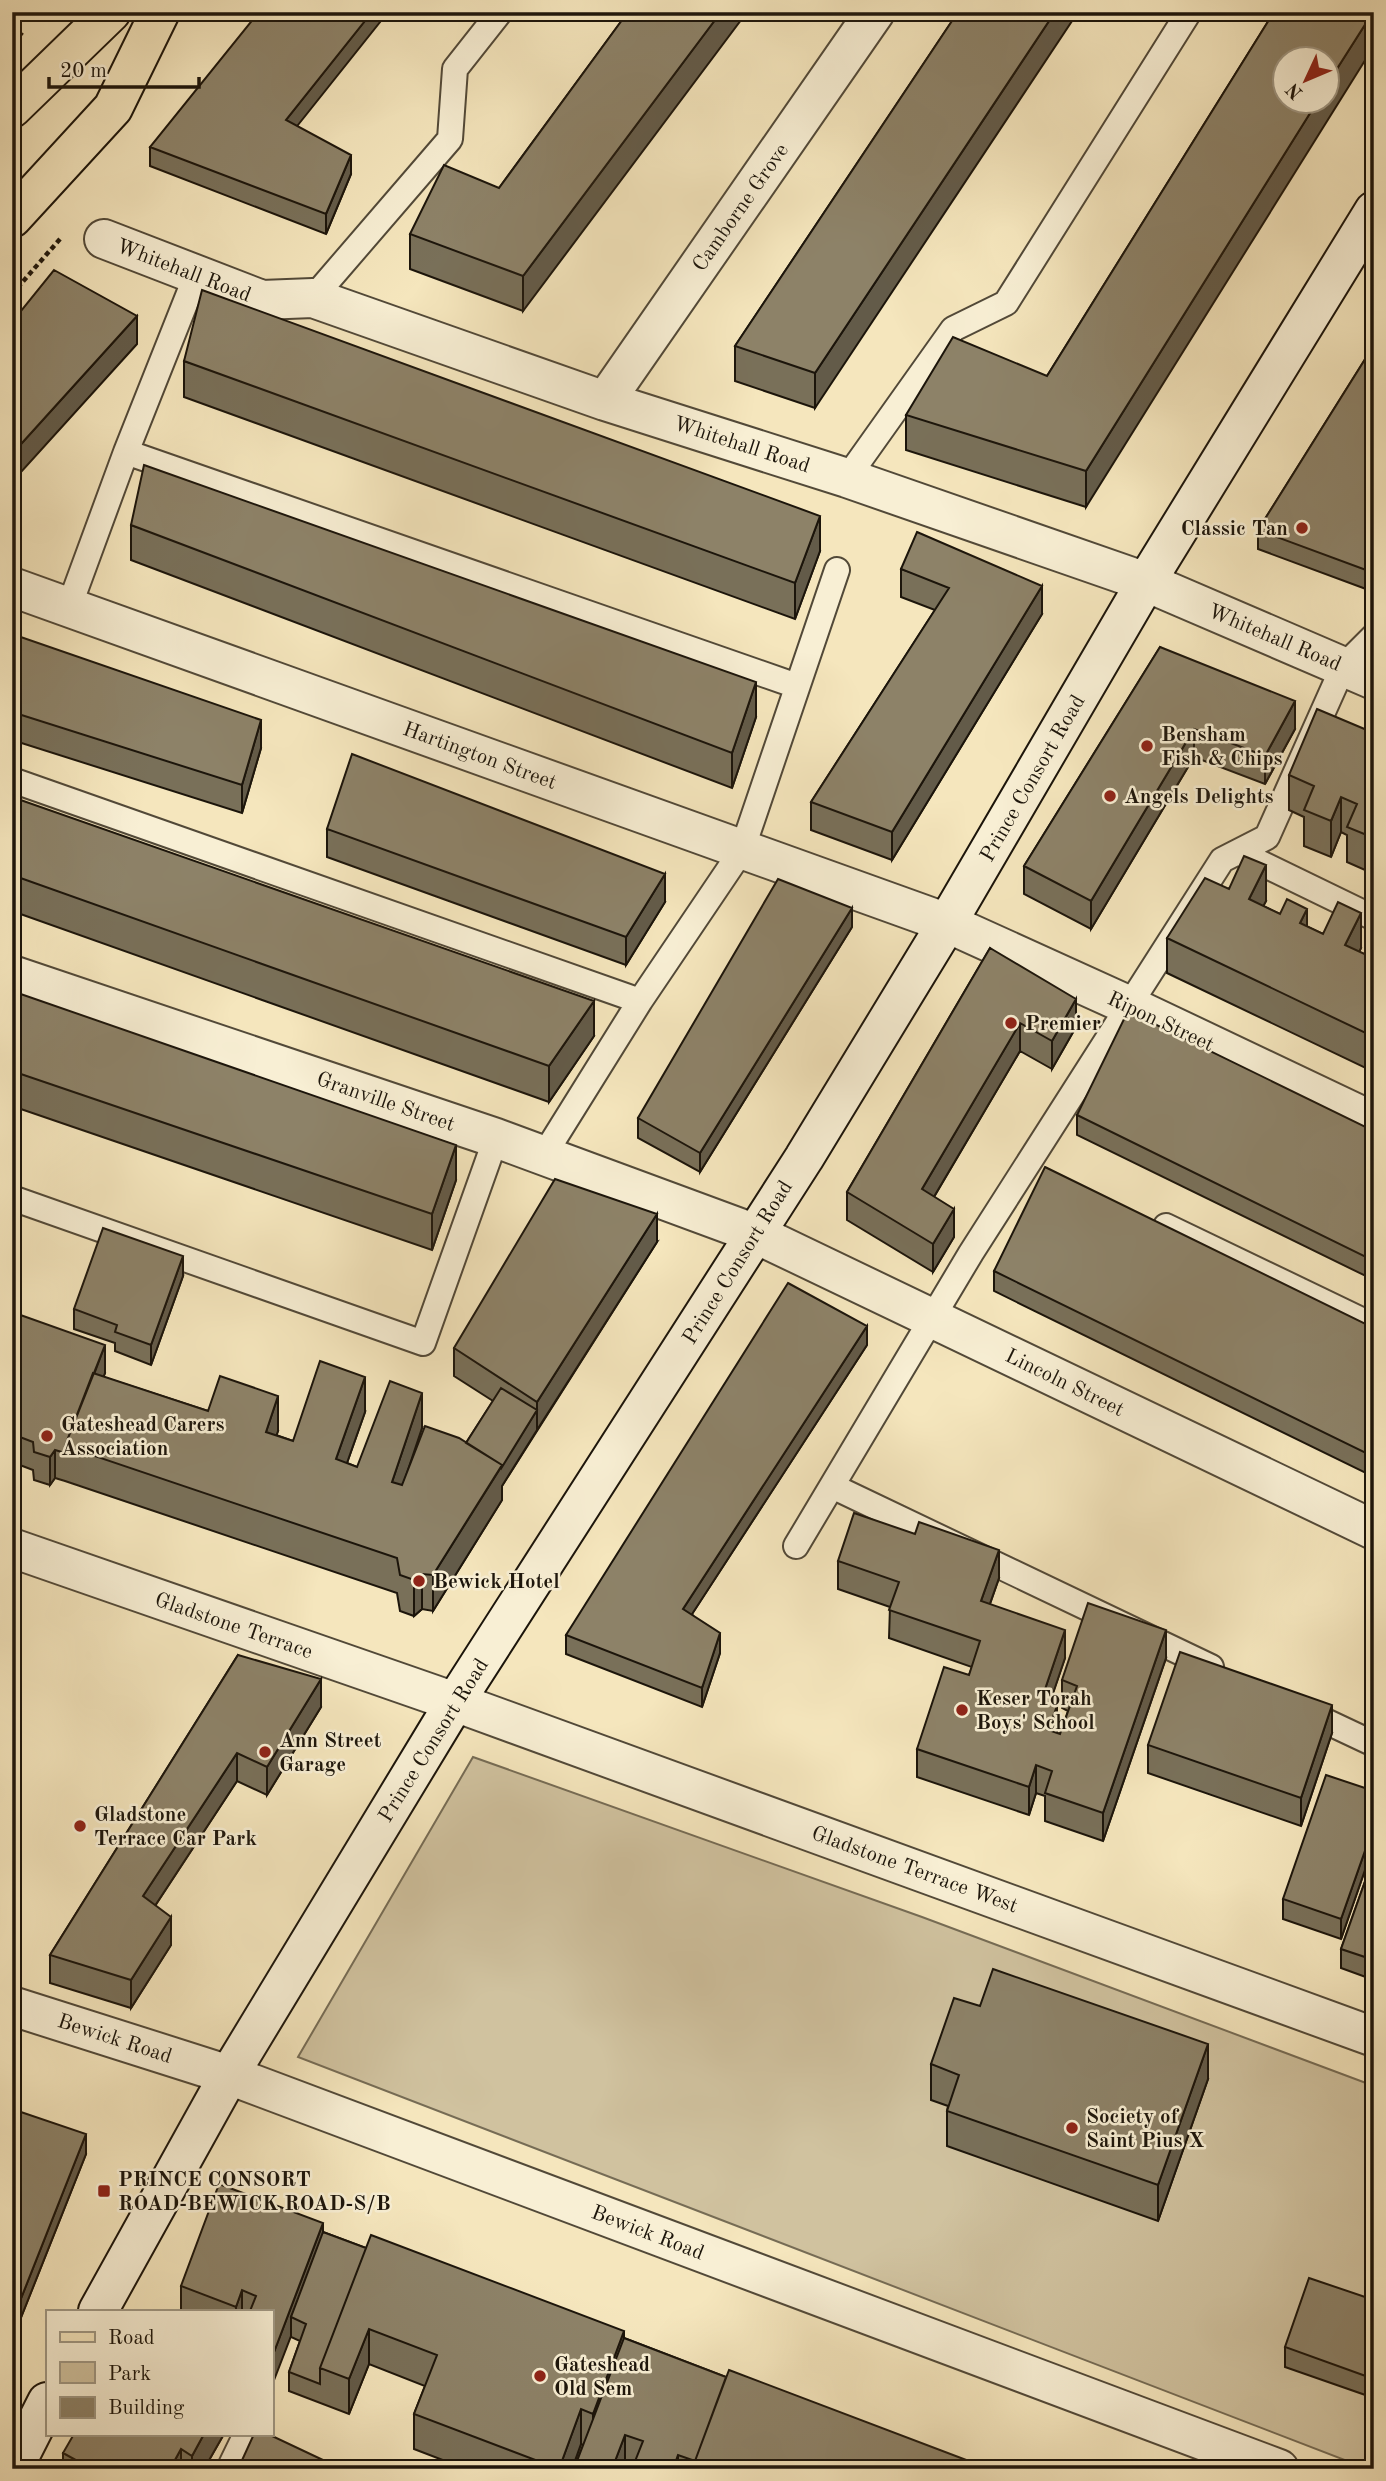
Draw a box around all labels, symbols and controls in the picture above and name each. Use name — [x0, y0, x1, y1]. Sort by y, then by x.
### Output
scale bar — [49, 46, 200, 90]
north arrow — [1270, 46, 1340, 116]
text: 20 m — [60, 61, 107, 82]
text: N — [1283, 78, 1307, 102]
street label: Camborne Grove — [689, 140, 793, 276]
street label: Whitehall Road — [113, 236, 254, 307]
street label: Whitehall Road — [671, 413, 812, 477]
place label: Classic Tan — [1181, 519, 1288, 540]
marker: Classic Tan — [1294, 520, 1310, 536]
street label: Whitehall Road — [1205, 601, 1344, 676]
street label: Prince Consort Road — [977, 692, 1090, 866]
street label: Hartington Street — [400, 719, 559, 794]
place label: Bensham Fish & Chips — [1161, 725, 1283, 770]
marker: Bensham Fish & Chips — [1139, 738, 1155, 754]
place label: Angels Delights — [1124, 787, 1274, 808]
marker: Angels Delights — [1102, 788, 1118, 804]
street label: Ripon Street — [1104, 989, 1217, 1056]
place label: Premier — [1025, 1014, 1101, 1035]
marker: Premier — [1003, 1015, 1019, 1031]
street label: Granville Street — [314, 1069, 457, 1136]
street label: Prince Consort Road — [679, 1177, 797, 1348]
street label: Lincoln Street — [1002, 1346, 1127, 1421]
place label: Gateshead Carers Association — [61, 1415, 225, 1460]
marker: Gateshead Carers Association — [39, 1428, 55, 1444]
place label: Bewick Hotel — [433, 1572, 560, 1593]
marker: Bewick Hotel — [411, 1573, 427, 1589]
street label: Gladstone Terrace — [152, 1590, 315, 1663]
street label: Prince Consort Road — [375, 1655, 493, 1826]
place label: Keser Torah Boys' School — [976, 1689, 1095, 1734]
marker: Keser Torah Boys' School — [954, 1702, 970, 1718]
place label: Ann Street Garage — [279, 1731, 382, 1776]
marker: Ann Street Garage — [257, 1744, 273, 1760]
place label: Gladstone Terrace Car Park — [94, 1805, 257, 1850]
marker: Gladstone Terrace Car Park — [72, 1818, 88, 1834]
street label: Gladstone Terrace West — [808, 1823, 1020, 1918]
street label: Bewick Road — [55, 2011, 174, 2068]
place label: Society of Saint Pius X — [1086, 2107, 1205, 2152]
marker: Society of Saint Pius X — [1064, 2120, 1080, 2136]
place label: PRINCE CONSORT ROAD-BEWICK ROAD-S/B — [118, 2170, 391, 2215]
marker: PRINCE CONSORT ROAD-BEWICK ROAD-S/B — [96, 2183, 112, 2199]
street label: Bewick Road — [588, 2202, 707, 2265]
legend — [46, 2310, 273, 2436]
text: Road — [108, 2328, 155, 2349]
place label: Gateshead Old Sem — [554, 2355, 650, 2400]
text: Park — [108, 2364, 151, 2385]
marker: Gateshead Old Sem — [532, 2368, 548, 2384]
text: Building — [108, 2398, 185, 2419]

